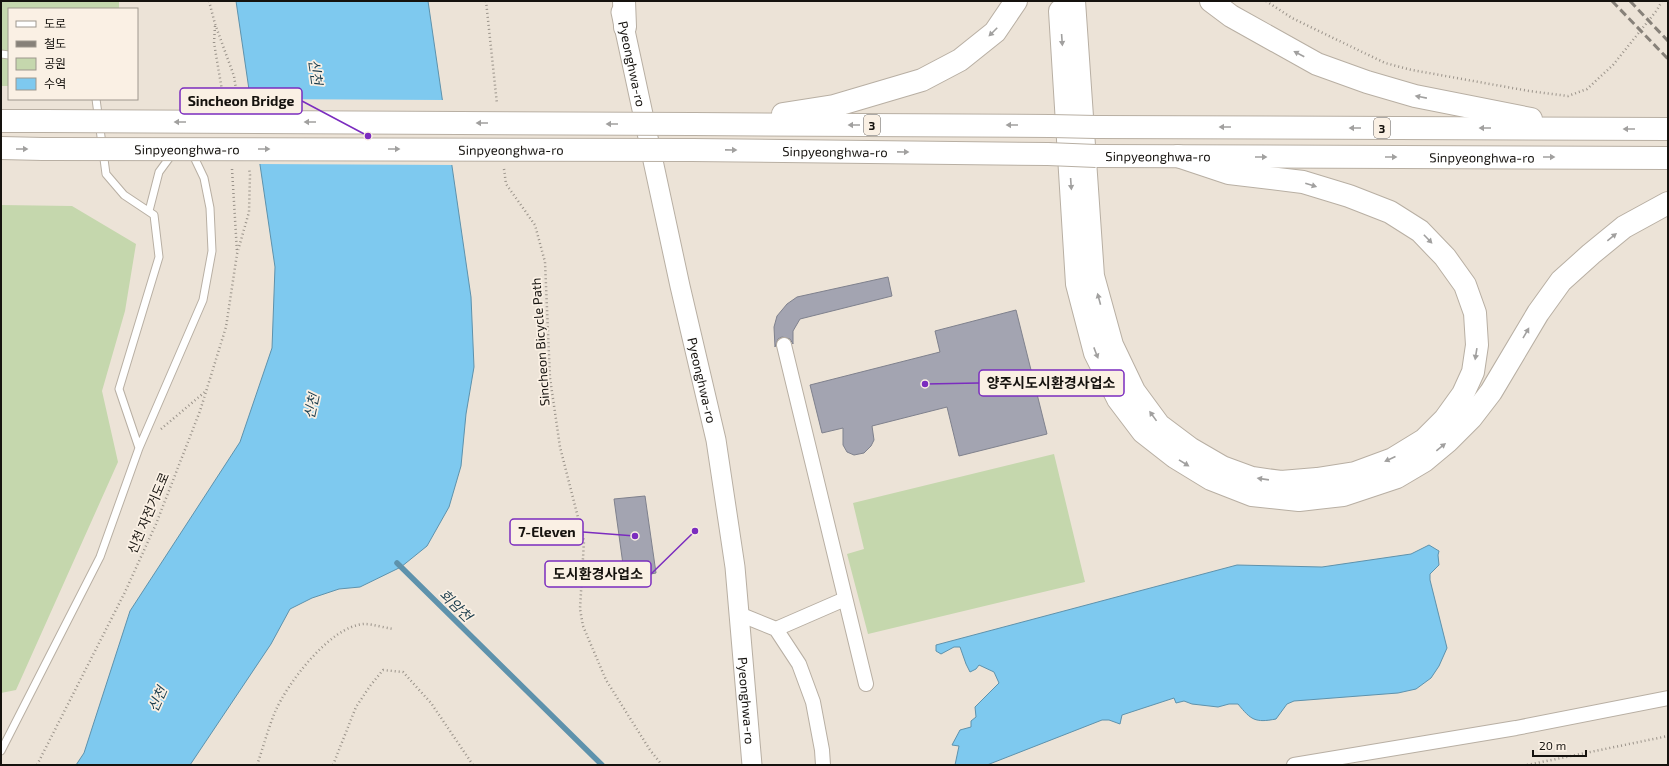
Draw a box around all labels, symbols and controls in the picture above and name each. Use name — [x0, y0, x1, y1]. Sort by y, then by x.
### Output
legend — [8, 8, 138, 100]
text: 도로 — [44, 16, 66, 30]
street label: Pyeonghwa-ro — [615, 19, 649, 108]
one-way arrow — [988, 28, 998, 37]
one-way arrow — [1058, 34, 1065, 46]
text: 철도 — [44, 36, 66, 50]
one-way arrow — [1293, 50, 1305, 57]
text: 공원 — [44, 56, 66, 70]
water label: 신천 — [306, 58, 326, 87]
text: 수역 — [44, 76, 66, 90]
callout: Sincheon Bridge — [180, 88, 302, 114]
text: Sincheon Bridge — [188, 92, 294, 109]
one-way arrow — [1415, 93, 1427, 99]
road number: 3 — [864, 115, 880, 135]
road number: 3 — [1374, 118, 1390, 138]
one-way arrow — [173, 119, 186, 125]
one-way arrow — [303, 119, 316, 125]
one-way arrow — [475, 120, 488, 126]
one-way arrow — [605, 121, 618, 127]
one-way arrow — [847, 122, 860, 128]
one-way arrow — [1005, 122, 1018, 128]
one-way arrow — [1218, 124, 1231, 130]
one-way arrow — [1348, 125, 1361, 131]
one-way arrow — [1478, 125, 1491, 131]
one-way arrow — [1622, 126, 1635, 132]
street label: Sinpyeonghwa-ro — [134, 141, 240, 157]
street label: Sinpyeonghwa-ro — [458, 142, 564, 158]
street label: Sinpyeonghwa-ro — [782, 143, 888, 160]
one-way arrow — [16, 146, 29, 152]
one-way arrow — [258, 146, 271, 152]
one-way arrow — [388, 146, 401, 152]
one-way arrow — [725, 147, 738, 153]
street label: Sinpyeonghwa-ro — [1105, 148, 1211, 164]
one-way arrow — [897, 149, 910, 155]
street label: Sinpyeonghwa-ro — [1429, 149, 1535, 166]
one-way arrow — [1255, 154, 1268, 160]
one-way arrow — [1385, 154, 1398, 160]
one-way arrow — [1543, 154, 1556, 160]
one-way arrow — [1067, 178, 1074, 190]
one-way arrow — [1306, 182, 1318, 188]
one-way arrow — [1607, 232, 1617, 241]
one-way arrow — [1423, 234, 1433, 244]
street label: Sincheon Bicycle Path — [528, 277, 552, 407]
one-way arrow — [1096, 293, 1102, 305]
one-way arrow — [1523, 327, 1530, 339]
street label: Pyeonghwa-ro — [684, 336, 720, 425]
one-way arrow — [1094, 347, 1100, 359]
one-way arrow — [1473, 348, 1479, 360]
callout: 양주시도시환경사업소 — [979, 370, 1124, 396]
text: 양주시도시환경사업소 — [987, 374, 1116, 391]
water label: 신천 — [300, 391, 322, 420]
one-way arrow — [1149, 411, 1157, 421]
one-way arrow — [1435, 443, 1446, 451]
one-way arrow — [1384, 456, 1396, 463]
one-way arrow — [1178, 459, 1190, 466]
street label: 신천 자전거도로 — [124, 470, 172, 556]
one-way arrow — [1257, 476, 1269, 482]
callout: 7-Eleven — [510, 519, 583, 545]
text: 7-Eleven — [518, 523, 576, 540]
callout: 도시환경사업소 — [545, 561, 651, 587]
text: 도시환경사업소 — [553, 565, 643, 582]
water label: 회암천 — [436, 585, 477, 625]
street label: Pyeonghwa-ro — [735, 656, 758, 745]
water label: 신천 — [144, 683, 170, 714]
scale bar — [1533, 732, 1586, 758]
text: 20 m — [1539, 738, 1566, 752]

